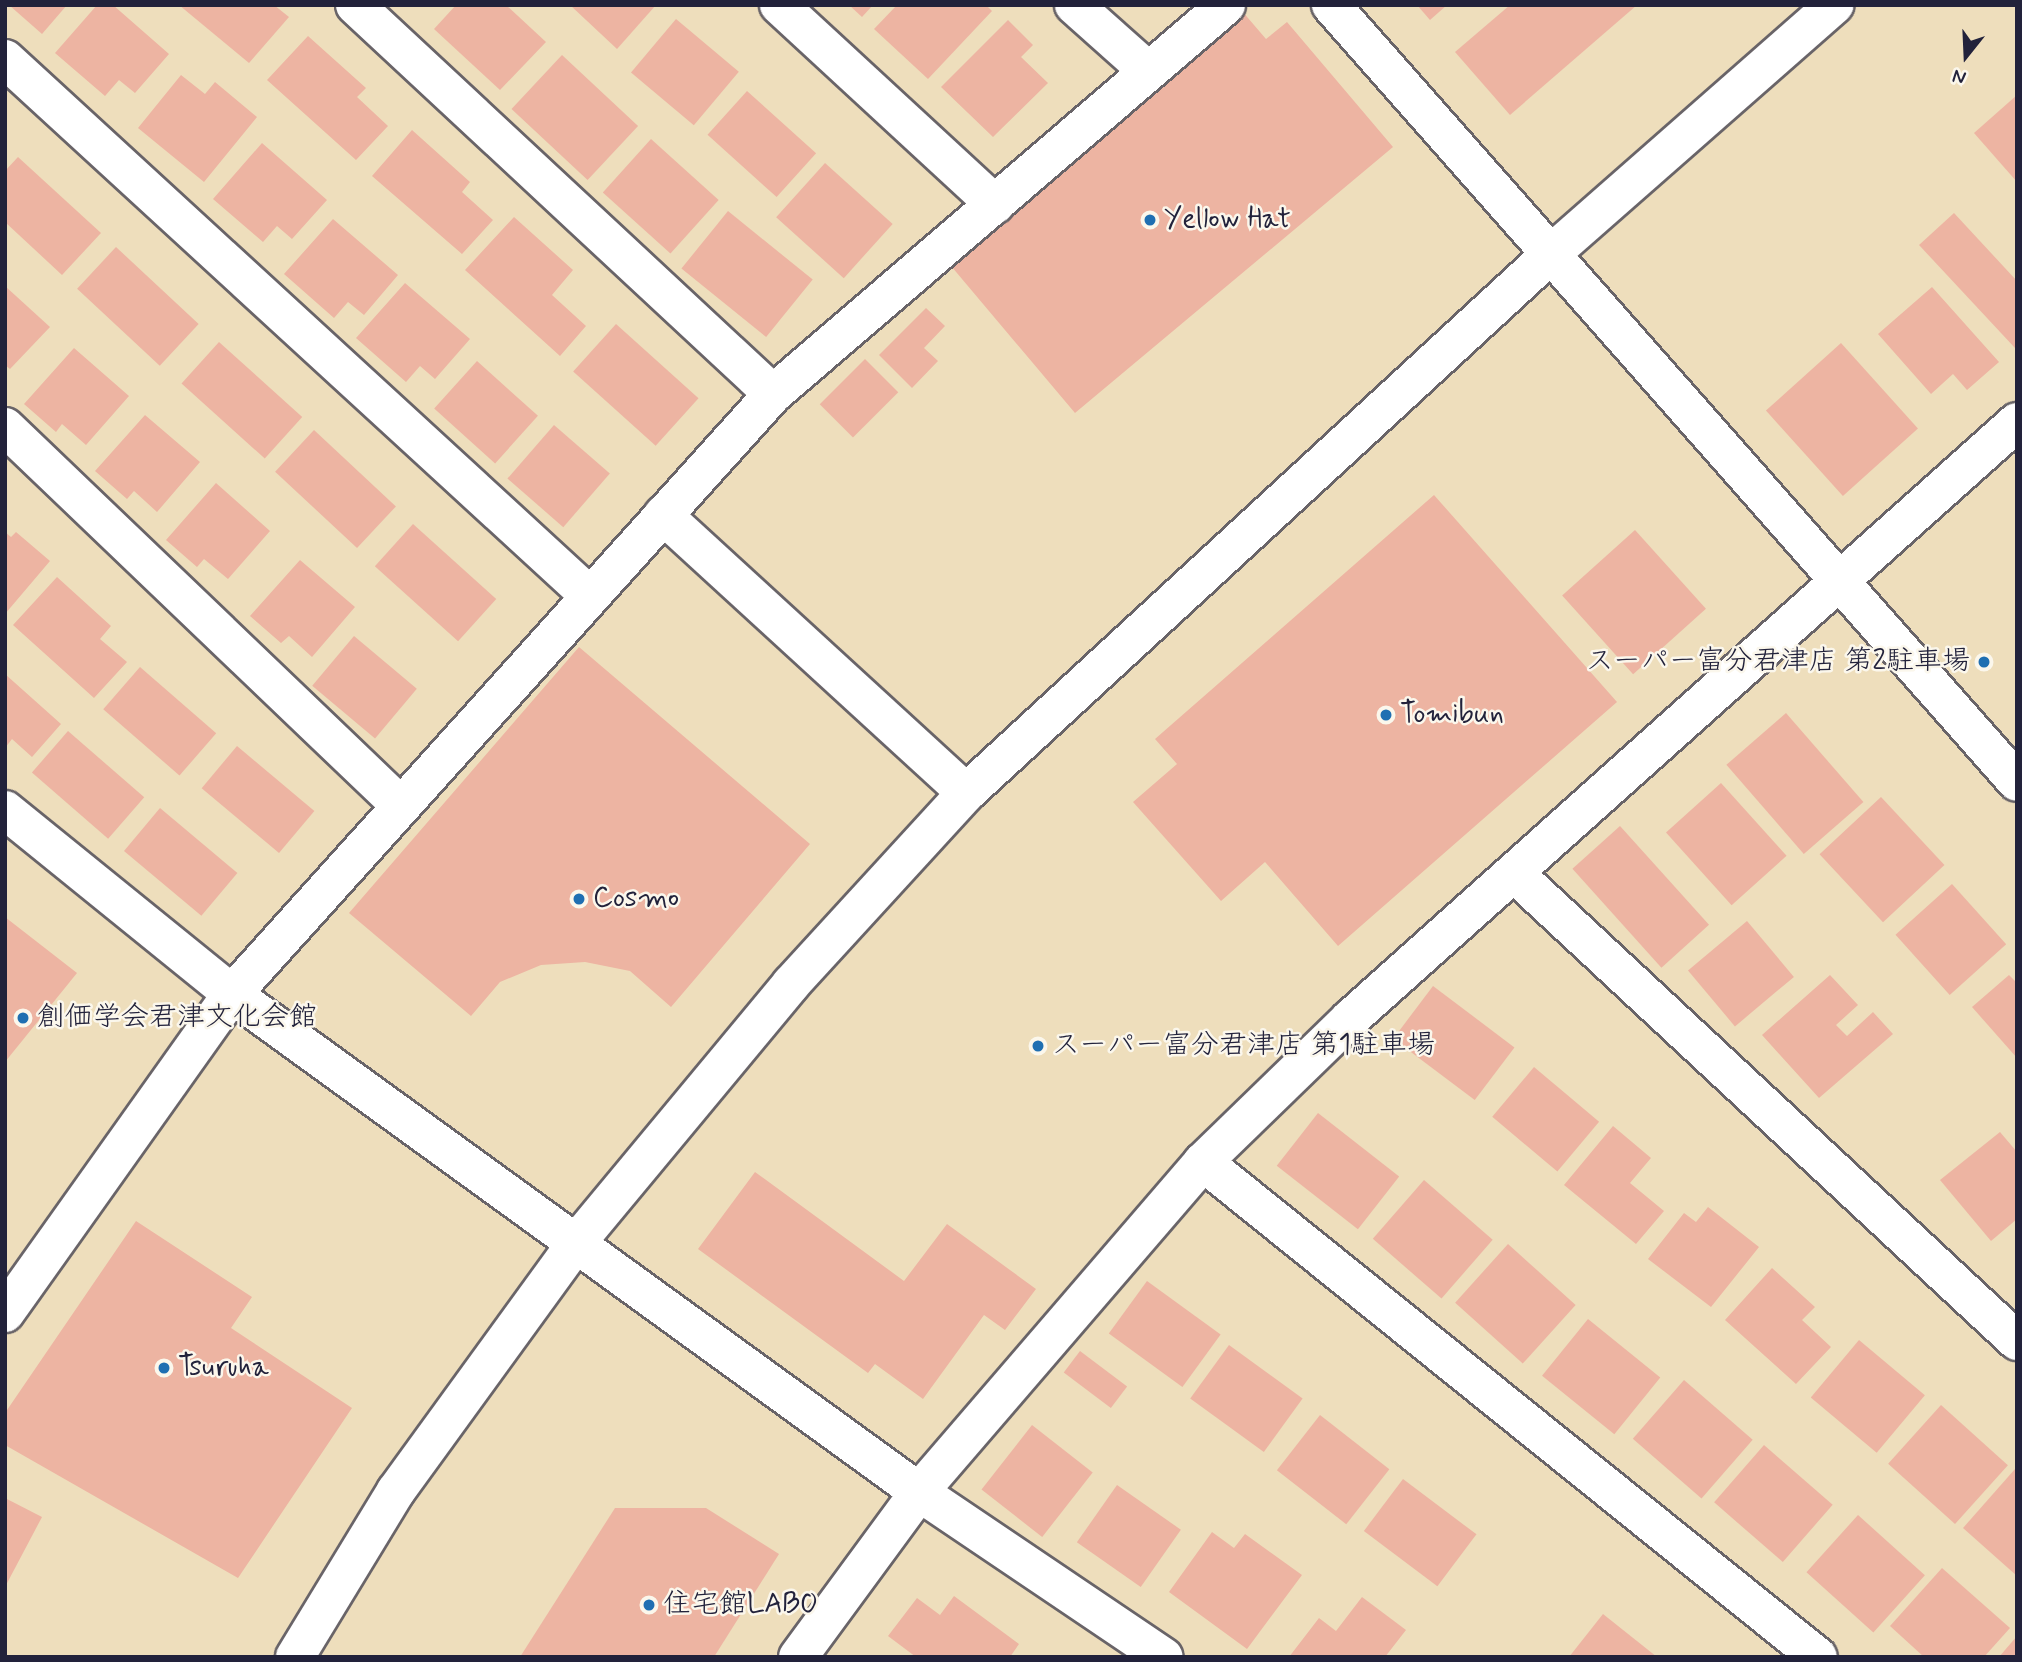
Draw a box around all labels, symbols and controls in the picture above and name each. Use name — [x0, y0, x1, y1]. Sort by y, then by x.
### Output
north arrow — [1931, 21, 2001, 91]
text: N — [1949, 63, 1969, 90]
place label: Yellow Hat — [1164, 203, 1289, 237]
marker: Yellow Hat — [1142, 212, 1158, 228]
place label: スーパー富分君津店 第2駐車場 — [1586, 645, 1970, 679]
marker: スーパー富分君津店 第2駐車場 — [1976, 654, 1992, 670]
place label: Tomibun — [1400, 698, 1504, 732]
marker: Tomibun — [1378, 707, 1394, 723]
place label: Cosmo — [593, 882, 679, 916]
marker: Cosmo — [571, 891, 587, 907]
place label: 創価学会君津文化会館 — [37, 1001, 317, 1035]
marker: 創価学会君津文化会館 — [15, 1010, 31, 1026]
place label: スーパー富分君津店 第1駐車場 — [1052, 1029, 1435, 1063]
marker: スーパー富分君津店 第1駐車場 — [1030, 1038, 1046, 1054]
place label: Tsuruha — [178, 1351, 269, 1385]
marker: Tsuruha — [156, 1360, 172, 1376]
place label: 住宅館LABO — [663, 1588, 818, 1622]
marker: 住宅館LABO — [641, 1597, 657, 1613]

